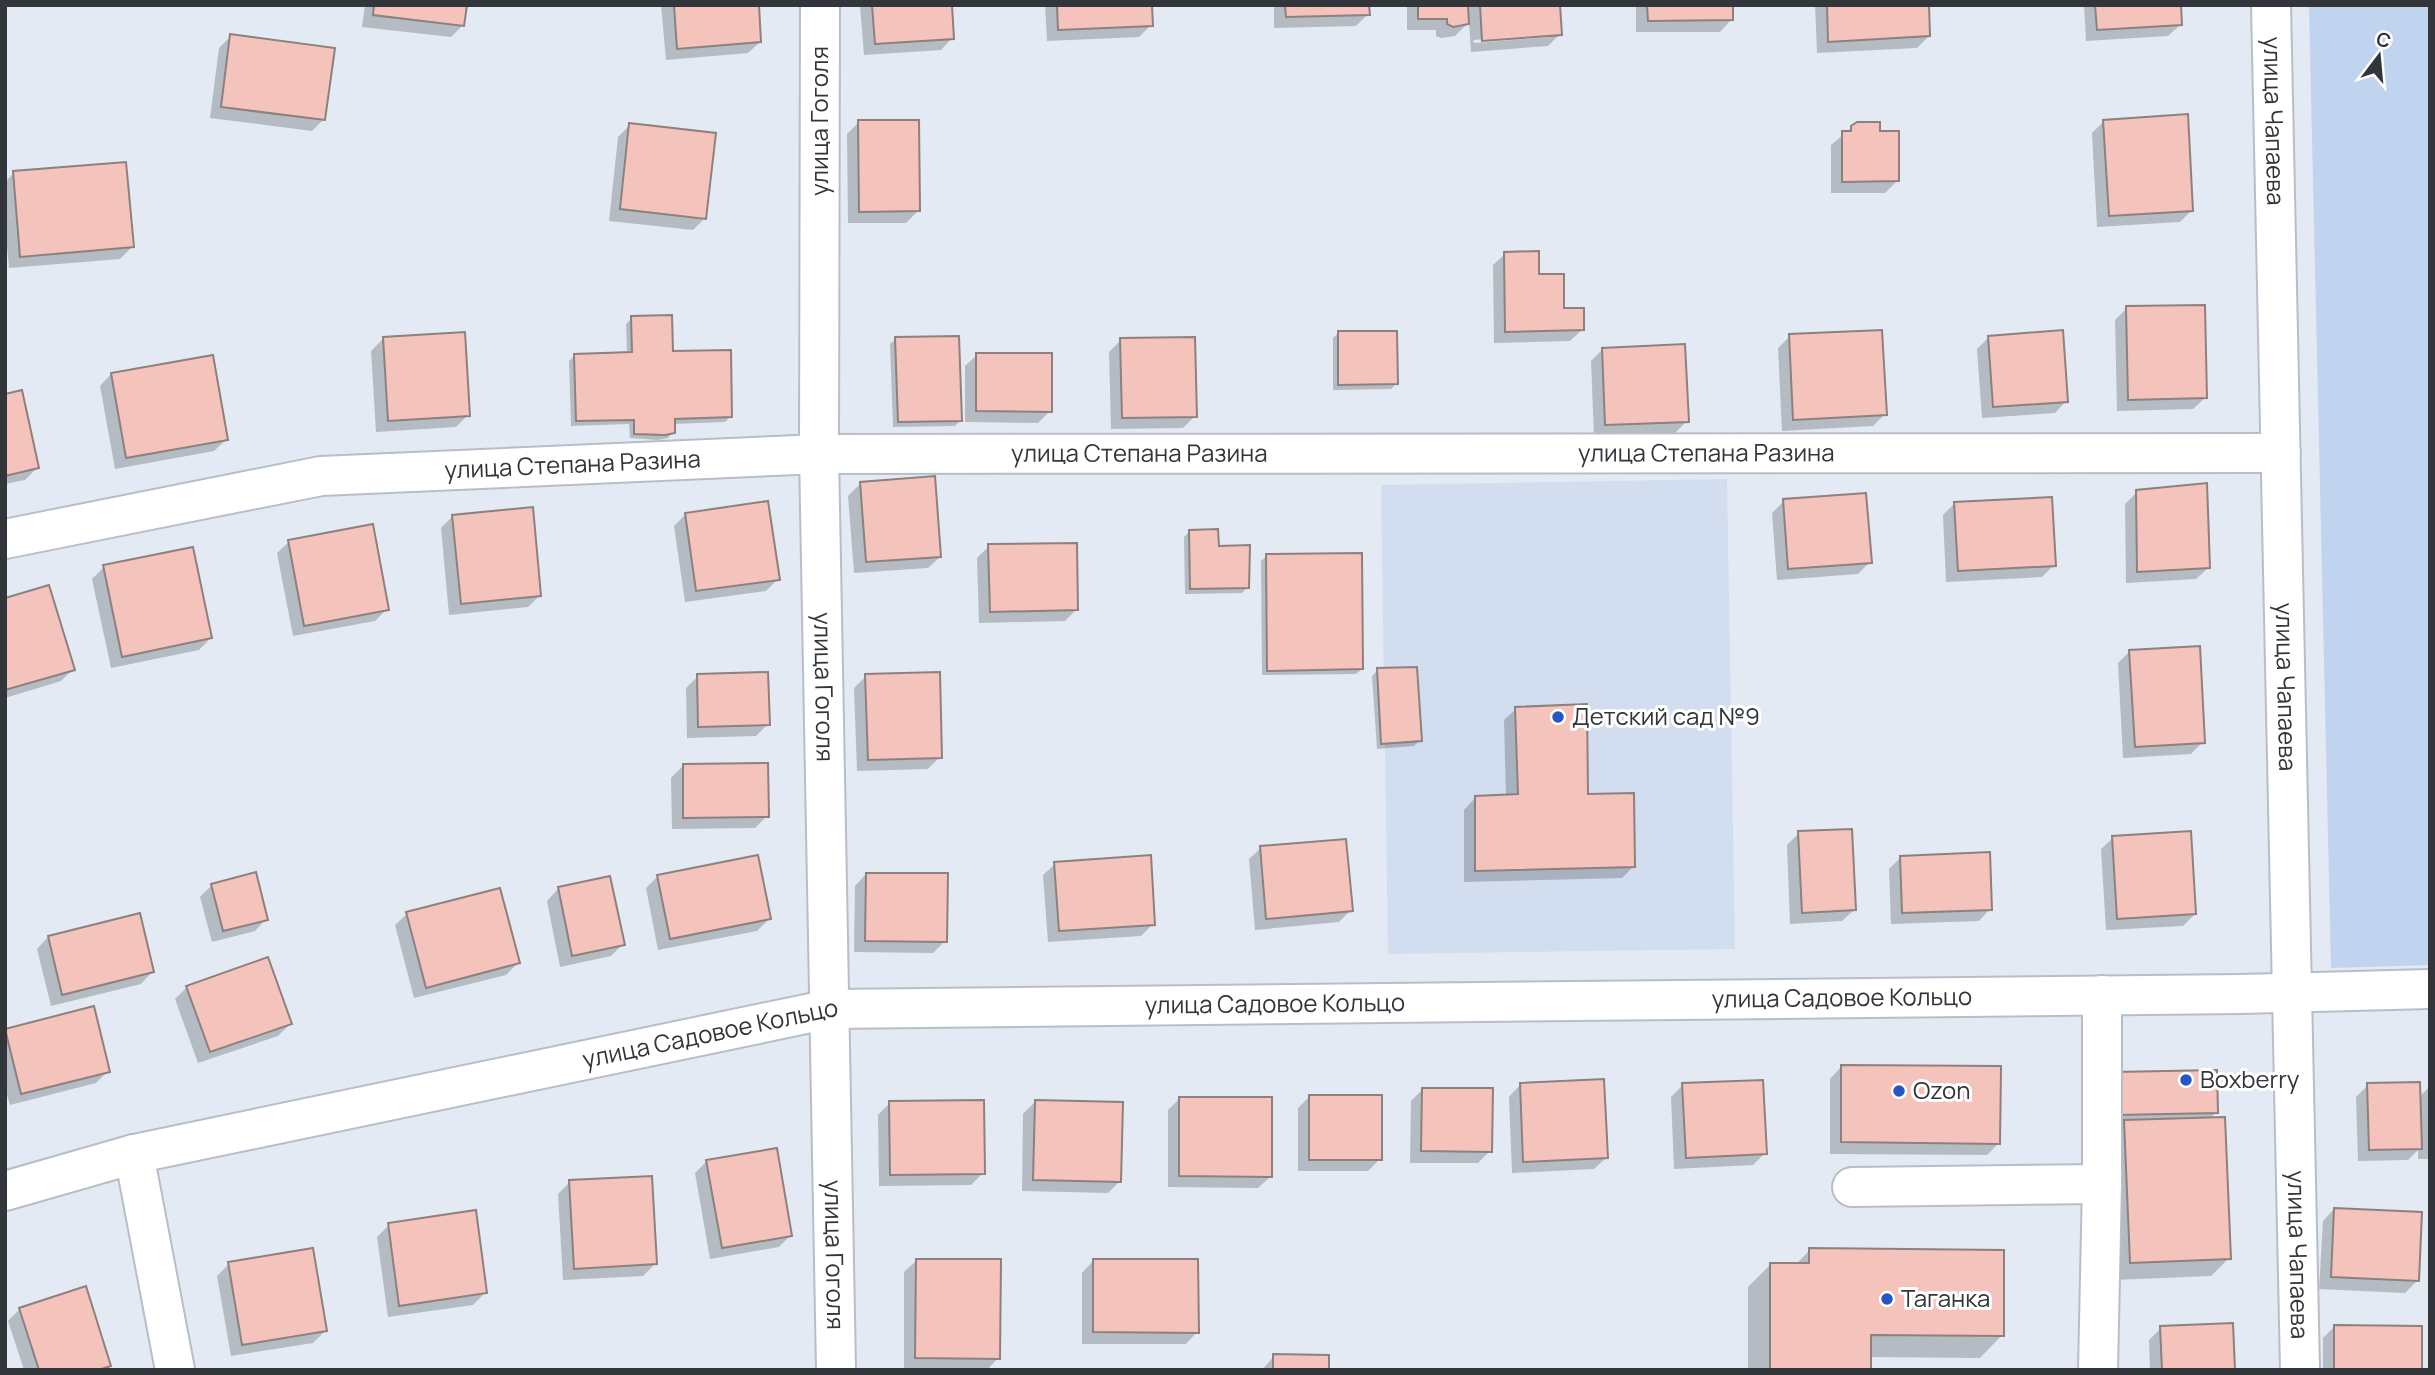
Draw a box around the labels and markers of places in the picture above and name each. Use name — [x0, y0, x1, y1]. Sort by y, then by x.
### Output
place label: Детский сад №9 — [1572, 699, 1760, 732]
marker: Детский сад №9 — [1550, 709, 1566, 725]
place label: Boxberry — [2200, 1062, 2300, 1095]
marker: Boxberry — [2178, 1072, 2194, 1088]
place label: Ozon — [1913, 1073, 1971, 1106]
marker: Ozon — [1891, 1083, 1907, 1099]
place label: Таганка — [1901, 1281, 1990, 1314]
marker: Таганка — [1879, 1291, 1895, 1307]

